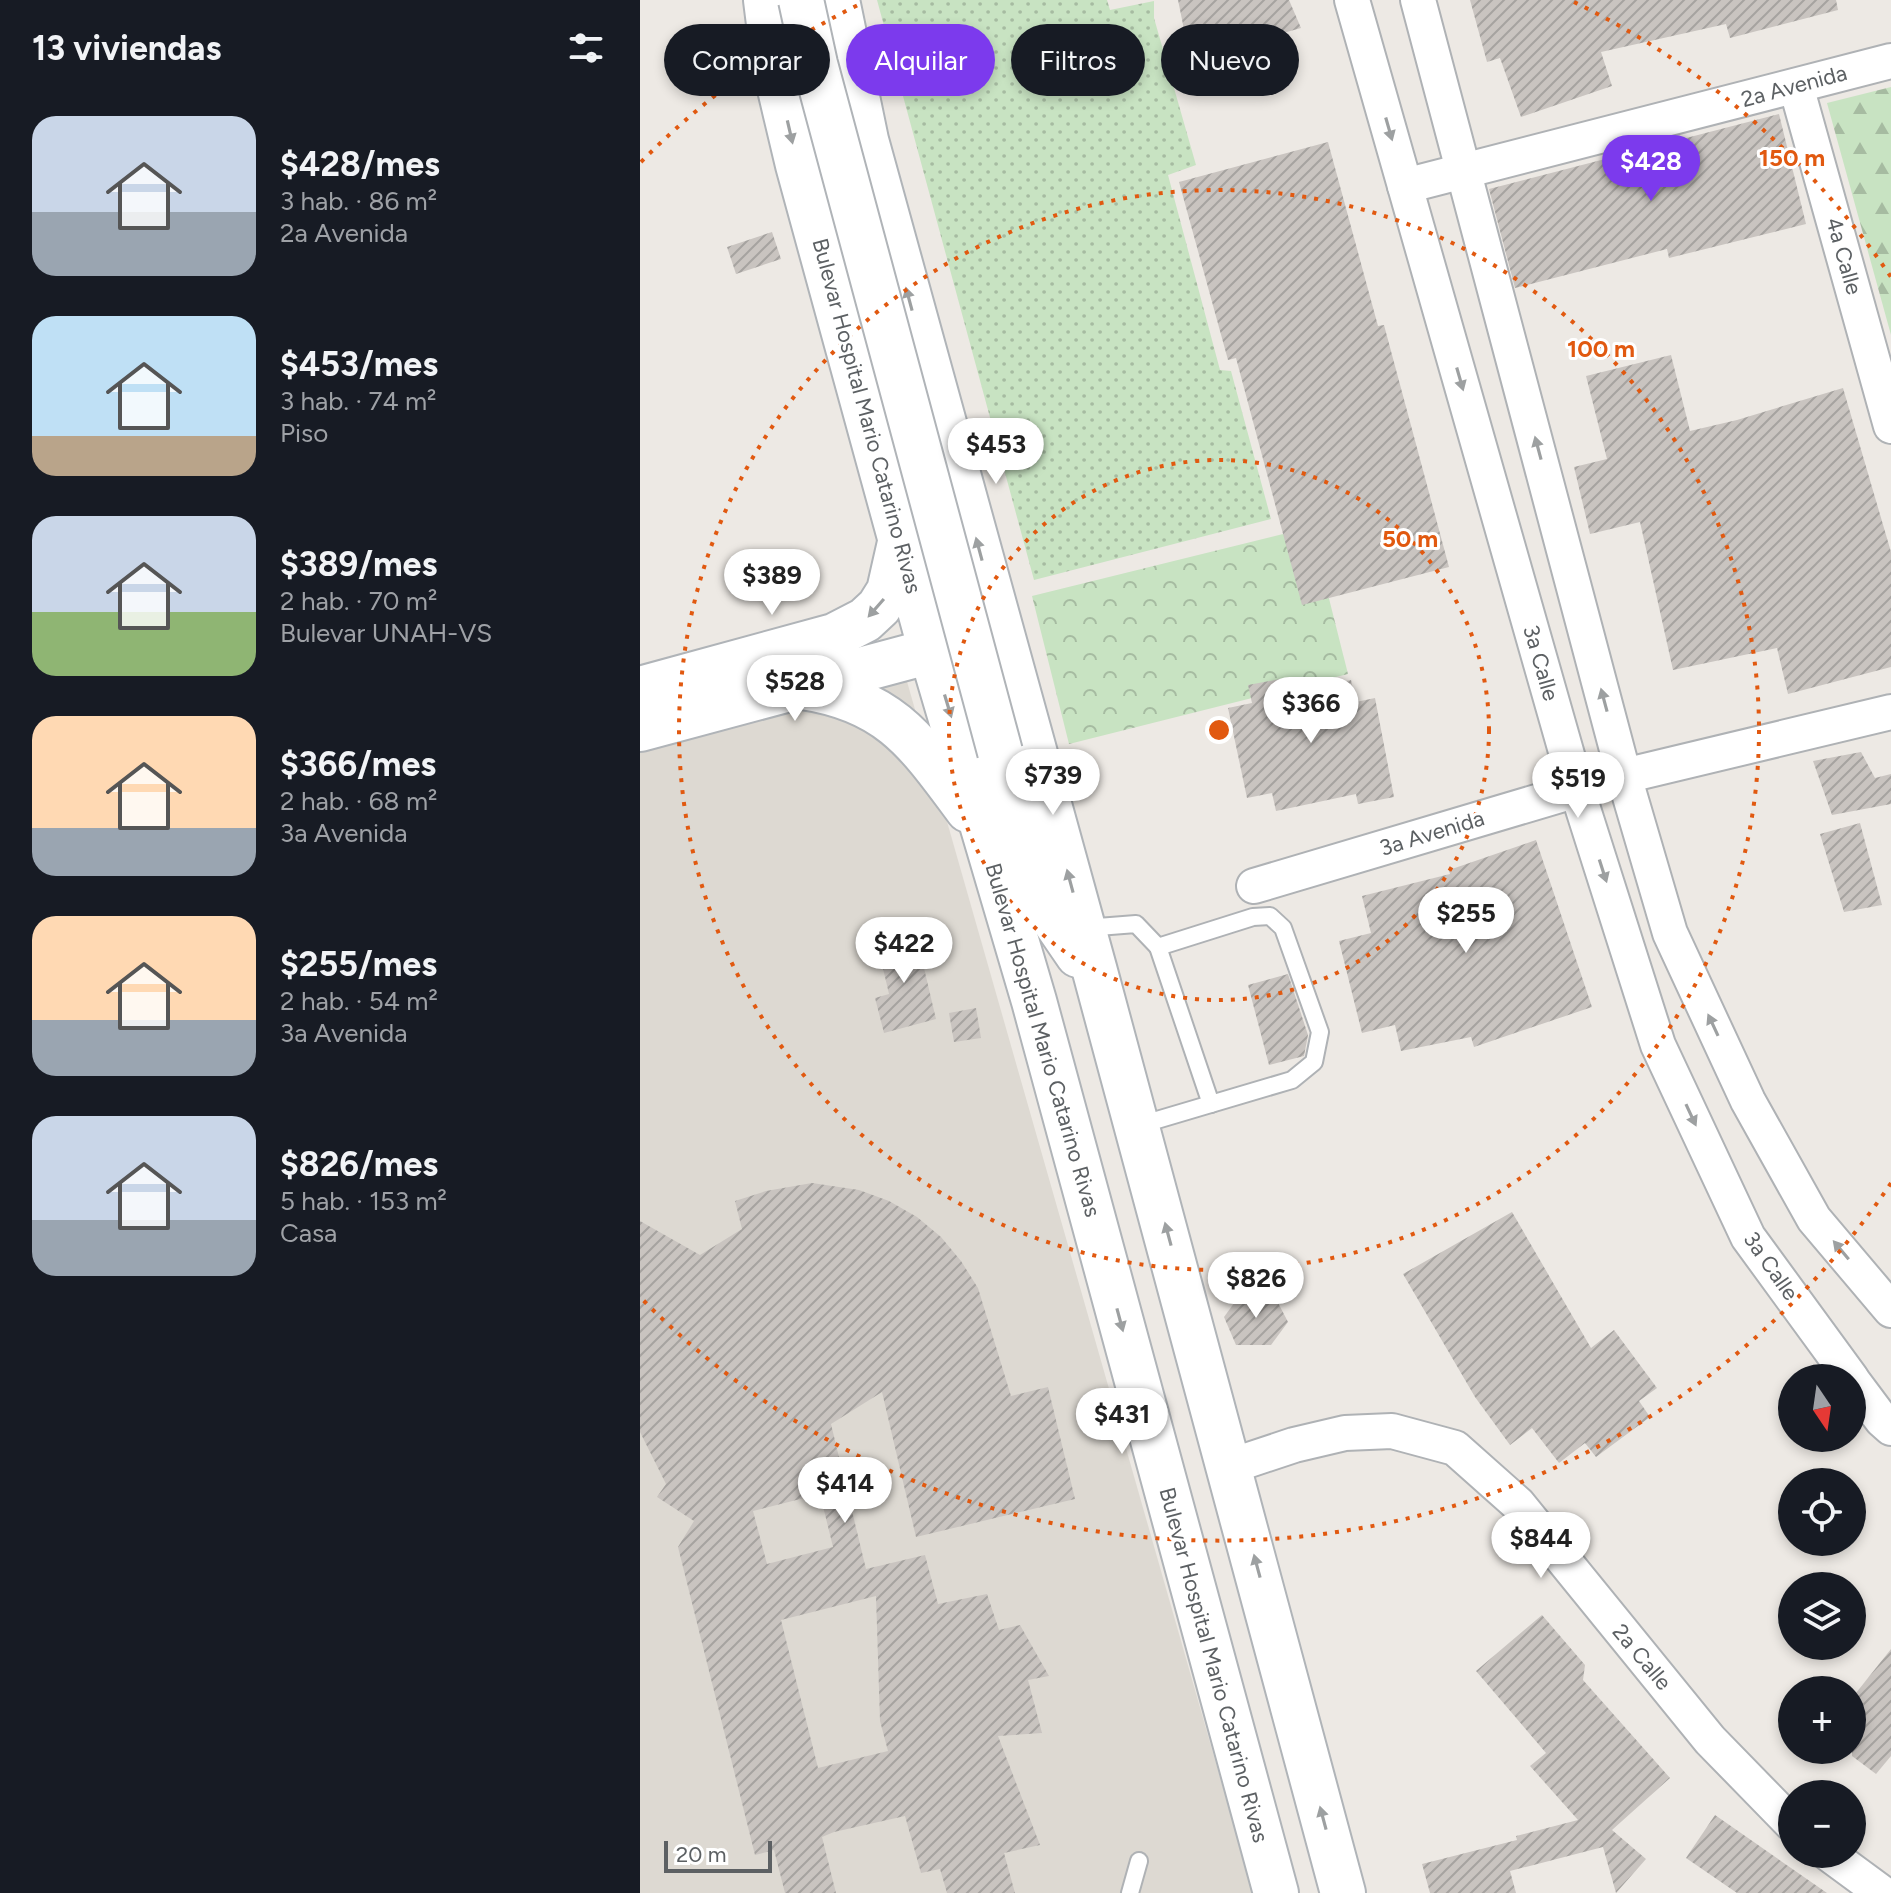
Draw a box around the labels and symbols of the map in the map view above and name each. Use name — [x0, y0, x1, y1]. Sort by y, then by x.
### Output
street label: 2a Avenida — [1738, 59, 1850, 113]
one-way arrow — [1383, 117, 1396, 141]
one-way arrow — [785, 119, 797, 144]
pin: $428 — [1604, 135, 1698, 203]
text: 150 m — [1759, 143, 1825, 172]
street label: 4a Calle — [1820, 214, 1868, 298]
street label: Bulevar Hospital Mario Catarino Rivas — [807, 235, 927, 597]
one-way arrow — [903, 286, 915, 311]
text: 100 m — [1567, 334, 1635, 363]
one-way arrow — [1454, 367, 1467, 391]
pin: $453 — [949, 418, 1043, 486]
one-way arrow — [1531, 436, 1544, 460]
text: 50 m — [1382, 524, 1438, 553]
one-way arrow — [972, 537, 984, 562]
pin: $389 — [725, 549, 819, 617]
one-way arrow — [868, 598, 885, 618]
street label: 3a Calle — [1517, 622, 1565, 704]
pin: $528 — [748, 655, 842, 723]
pin: $366 — [1264, 677, 1358, 745]
one-way arrow — [1597, 687, 1610, 711]
one-way arrow — [942, 695, 955, 719]
centre of rings — [1205, 716, 1233, 744]
pin: $739 — [1006, 749, 1100, 817]
pin: $519 — [1531, 752, 1625, 820]
street label: 3a Avenida — [1376, 804, 1488, 862]
one-way arrow — [1597, 859, 1610, 883]
street label: Bulevar Hospital Mario Catarino Rivas — [979, 860, 1107, 1220]
one-way arrow — [1064, 868, 1076, 893]
pin: $255 — [1419, 887, 1513, 955]
pin: $422 — [857, 917, 951, 985]
one-way arrow — [1706, 1013, 1720, 1037]
one-way arrow — [1684, 1103, 1698, 1127]
one-way arrow — [1161, 1221, 1173, 1246]
street label: 3a Calle — [1738, 1227, 1804, 1305]
one-way arrow — [1832, 1241, 1850, 1260]
pin: $826 — [1209, 1252, 1303, 1320]
one-way arrow — [1115, 1307, 1127, 1332]
north arrow — [1778, 1364, 1866, 1452]
pin: $431 — [1075, 1388, 1169, 1456]
pin: $414 — [798, 1457, 892, 1525]
street label: Bulevar Hospital Mario Catarino Rivas — [1154, 1484, 1274, 1846]
pin: $844 — [1494, 1512, 1588, 1580]
one-way arrow — [1250, 1554, 1263, 1578]
street label: 2a Calle — [1607, 1619, 1677, 1695]
one-way arrow — [1316, 1805, 1329, 1829]
scale bar — [664, 1837, 772, 1873]

